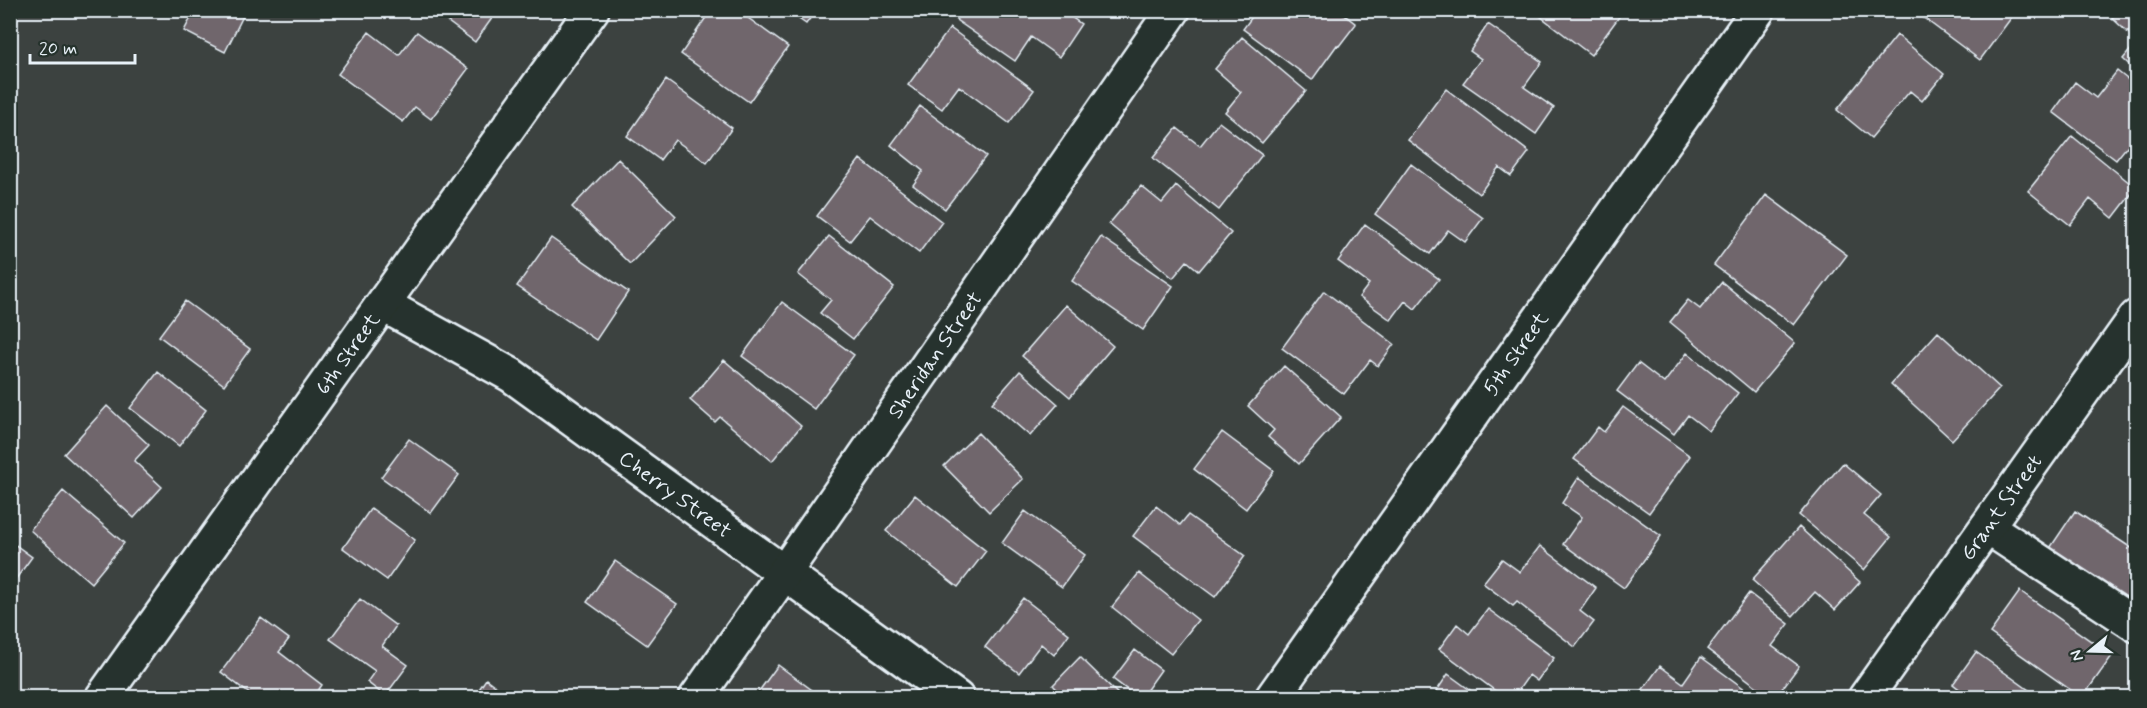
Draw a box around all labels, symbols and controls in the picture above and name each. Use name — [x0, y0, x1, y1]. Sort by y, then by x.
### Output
scale bar — [30, 27, 135, 65]
text: 20 m — [39, 37, 77, 61]
street label: Sheridan Street — [882, 286, 989, 424]
street label: 5th Street — [1477, 306, 1556, 401]
street label: 6th Street — [309, 307, 387, 401]
street label: Cherry Street — [613, 445, 737, 545]
street label: Grant Street — [1954, 449, 2049, 566]
north arrow — [2060, 621, 2120, 681]
text: N — [2066, 647, 2089, 664]

